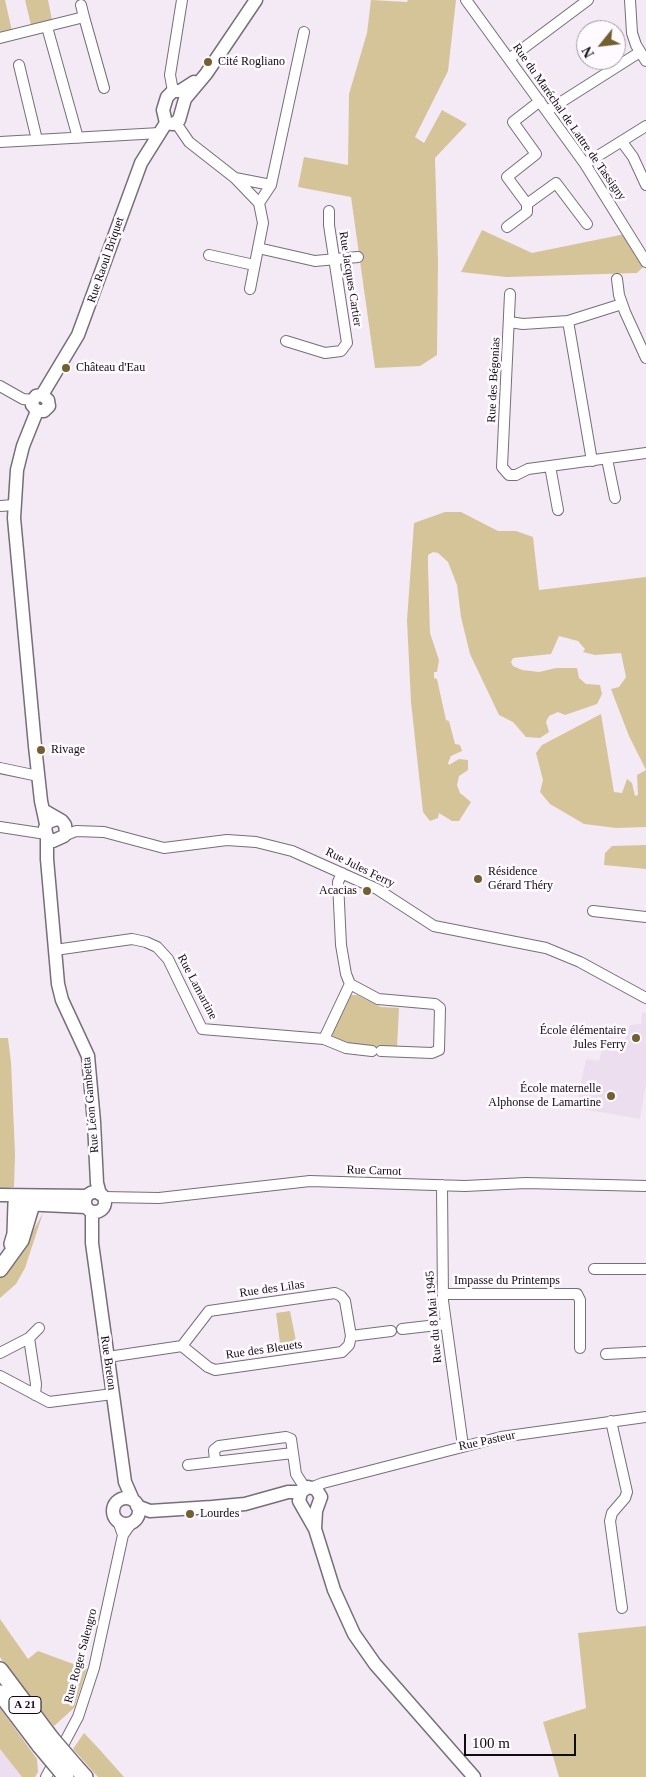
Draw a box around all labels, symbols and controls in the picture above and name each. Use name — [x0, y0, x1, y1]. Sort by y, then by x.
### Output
north arrow — [576, 20, 626, 70]
street label: Rue du Maréchal de Lattre de Tassigny — [509, 41, 629, 203]
text: N — [579, 44, 597, 60]
place label: Cité Rogliano — [218, 55, 285, 69]
marker: Cité Rogliano — [202, 56, 214, 68]
street label: Rue Raoul Briquet — [85, 215, 127, 305]
street label: Rue Jacques Cartier — [335, 230, 365, 328]
street label: Rue des Bégonias — [485, 337, 503, 423]
place label: Château d'Eau — [76, 361, 145, 375]
marker: Château d'Eau — [60, 362, 72, 374]
place label: Rivage — [51, 743, 85, 757]
marker: Rivage — [35, 744, 47, 756]
street label: Rue Jules Ferry — [323, 845, 397, 891]
place label: Résidence Gérard Théry — [488, 865, 553, 893]
marker: Résidence Gérard Théry — [472, 873, 484, 885]
place label: Acacias — [319, 884, 357, 898]
marker: Acacias — [361, 885, 373, 897]
street label: Rue Lamartine — [174, 952, 220, 1022]
place label: École élémentaire Jules Ferry — [540, 1024, 626, 1052]
marker: École élémentaire Jules Ferry — [630, 1032, 642, 1044]
street label: Rue Léon Gambetta — [80, 1056, 102, 1154]
place label: École maternelle Alphonse de Lamartine — [488, 1082, 601, 1110]
marker: École maternelle Alphonse de Lamartine — [605, 1090, 617, 1102]
street label: Rue Carnot — [346, 1163, 402, 1179]
street label: Rue du 8 Mai 1945 — [423, 1270, 445, 1364]
street label: Impasse du Printemps — [454, 1274, 560, 1288]
street label: Rue des Lilas — [239, 1277, 305, 1301]
street label: Rue Breton — [97, 1335, 119, 1391]
street label: Rue des Bleuets — [225, 1337, 303, 1363]
street label: Rue Pasteur — [457, 1428, 517, 1454]
place label: Lourdes — [200, 1507, 239, 1521]
marker: Lourdes — [184, 1508, 196, 1520]
street label: Rue Roger Salengro — [61, 1607, 101, 1705]
road number: A 21 — [9, 1696, 41, 1714]
scale bar — [466, 1724, 578, 1756]
text: 100 m — [472, 1735, 510, 1751]

